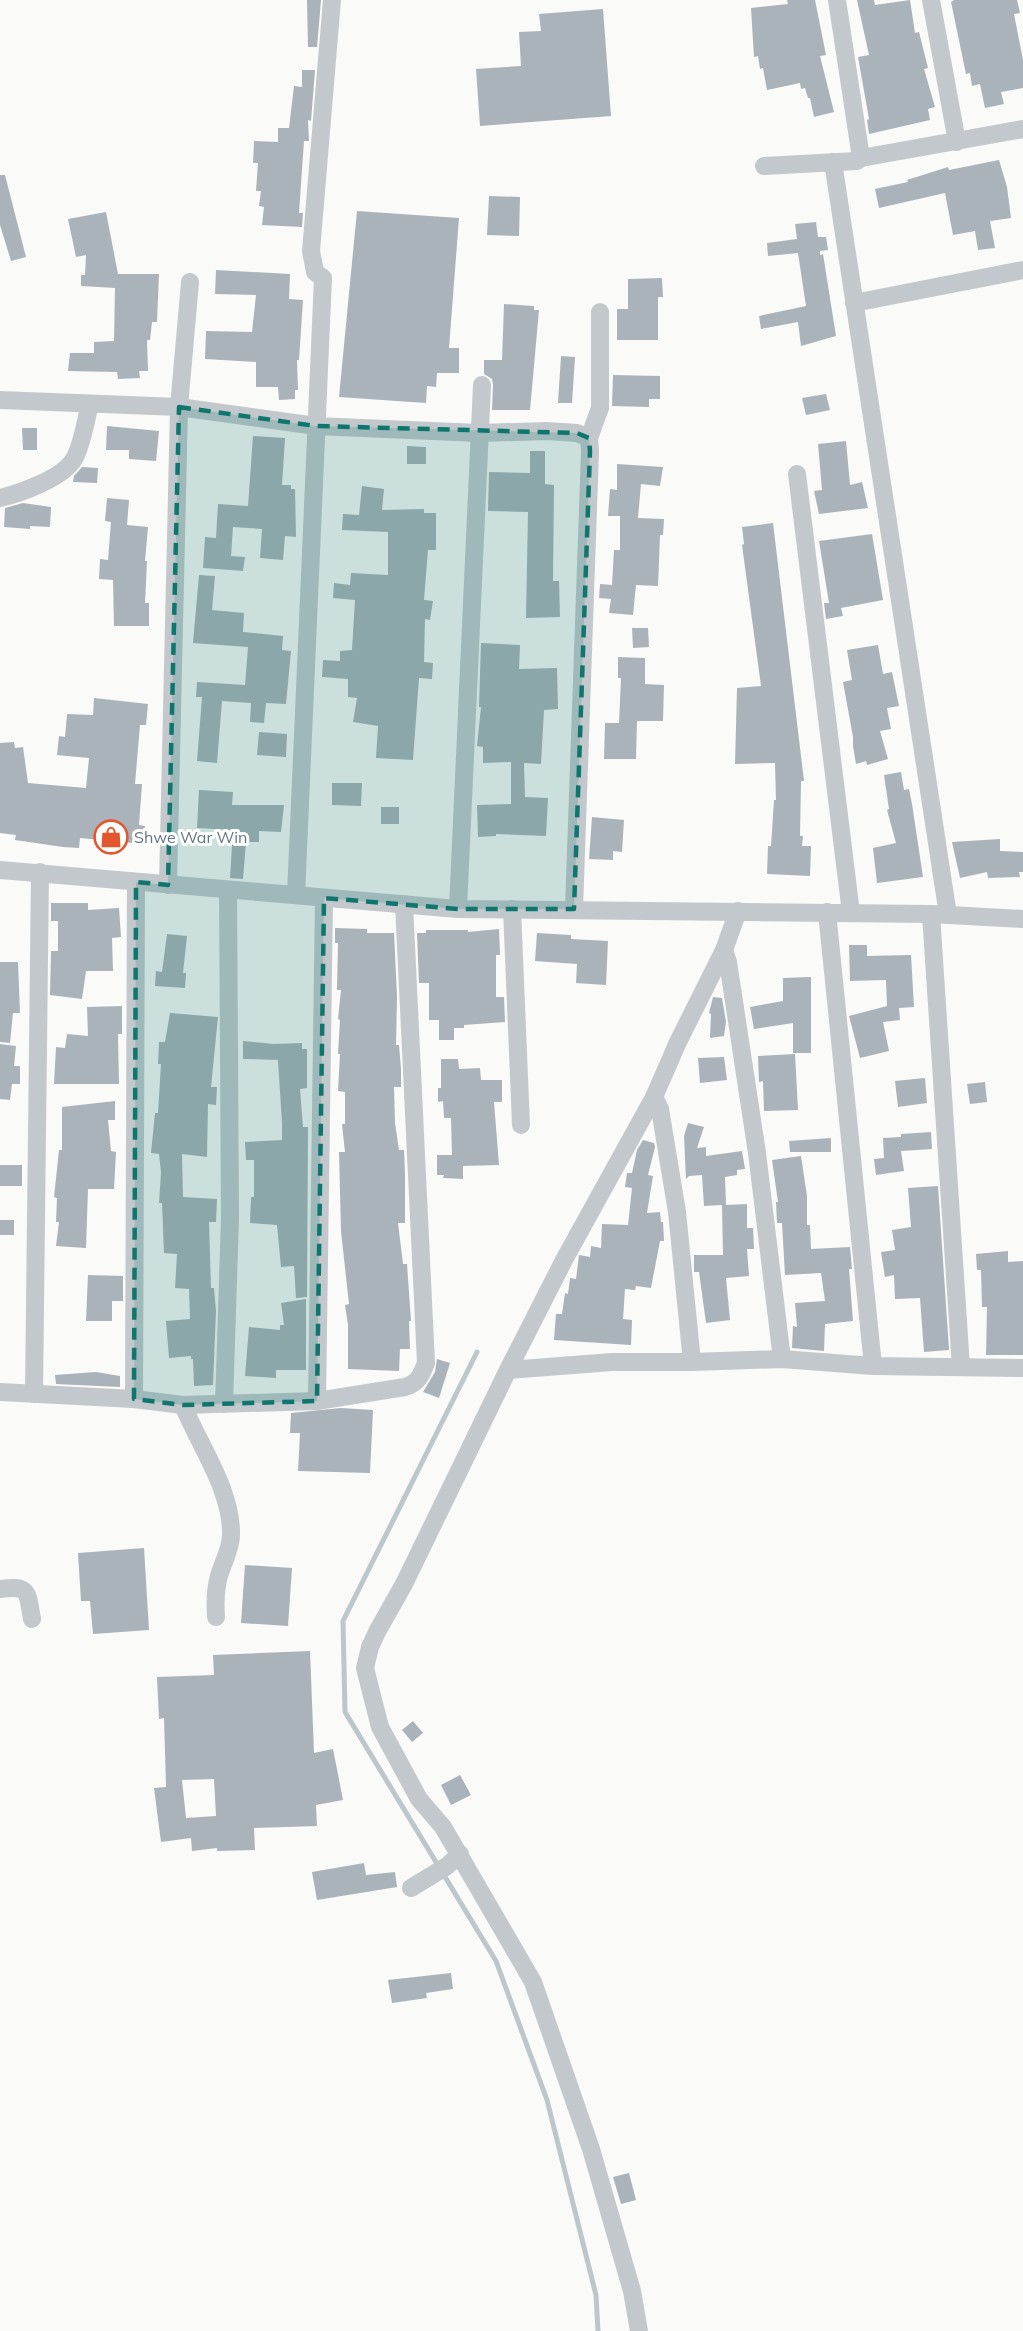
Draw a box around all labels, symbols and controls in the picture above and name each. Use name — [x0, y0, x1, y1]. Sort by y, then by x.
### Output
shop icon: Shwe War Win — [93, 819, 129, 855]
place label: Shwe War Win — [134, 827, 247, 847]

